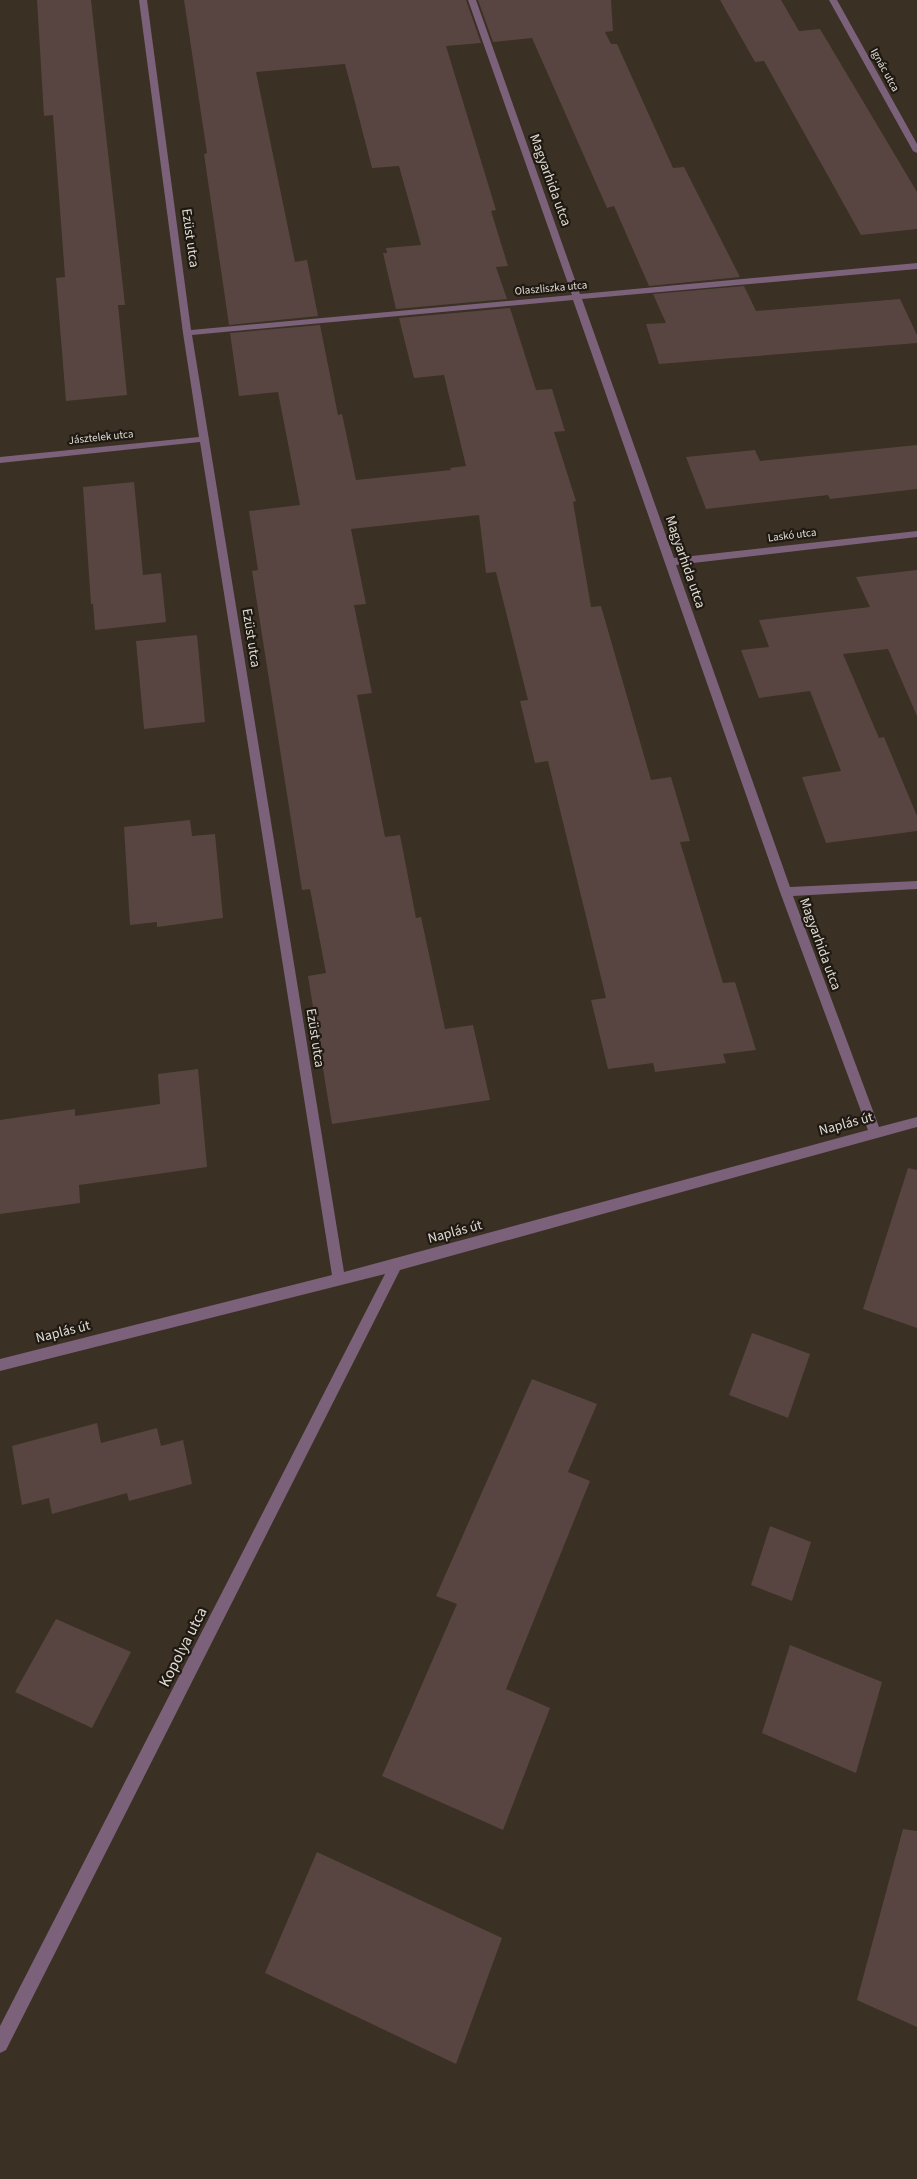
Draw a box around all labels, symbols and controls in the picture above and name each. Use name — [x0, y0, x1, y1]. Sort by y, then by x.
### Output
street label: Ignác utca — [867, 46, 903, 94]
street label: Magyarhida utca — [524, 131, 576, 229]
street label: Ezüst utca — [176, 207, 204, 269]
street label: Olaszliszka utca — [514, 277, 588, 299]
street label: Jásztelek utca — [68, 426, 134, 448]
street label: Magyarhida utca — [660, 513, 710, 611]
street label: Laskó utca — [767, 525, 817, 545]
street label: Ezüst utca — [236, 607, 266, 669]
street label: Magyarhida utca — [794, 895, 846, 993]
street label: Ezüst utca — [300, 1007, 330, 1069]
street label: Naplás út — [817, 1107, 876, 1141]
street label: Naplás út — [426, 1215, 485, 1249]
street label: Naplás út — [34, 1316, 93, 1348]
street label: Kopolya utca — [153, 1603, 213, 1691]

